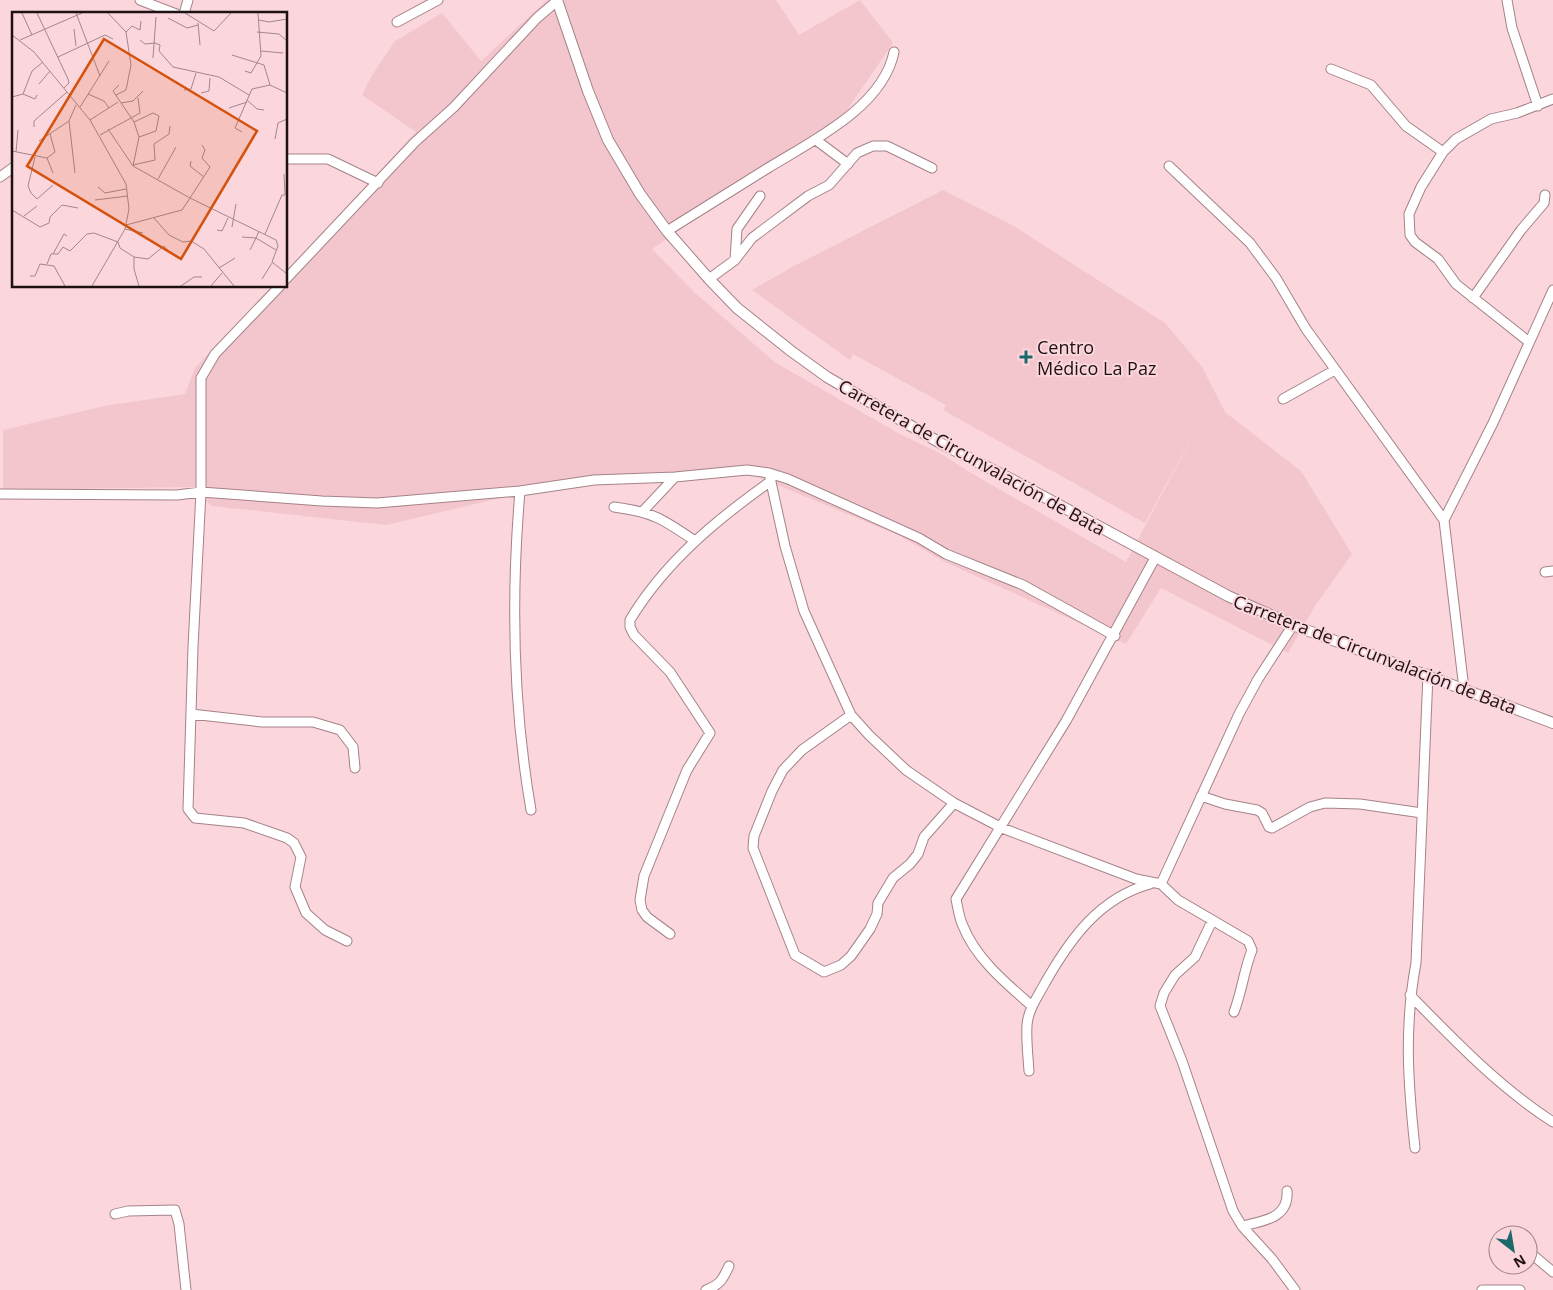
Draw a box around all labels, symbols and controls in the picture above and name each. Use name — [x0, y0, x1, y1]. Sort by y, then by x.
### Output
inset map — [12, 12, 288, 288]
place label: Centro Médico La Paz — [1037, 335, 1156, 380]
marker: Centro Médico La Paz — [1019, 350, 1033, 364]
street label: Carretera de Circunvalación de Bata — [834, 373, 1110, 541]
street label: Carretera de Circunvalación de Bata — [1230, 589, 1520, 719]
north arrow — [1488, 1225, 1538, 1275]
text: N — [1510, 1250, 1530, 1273]

